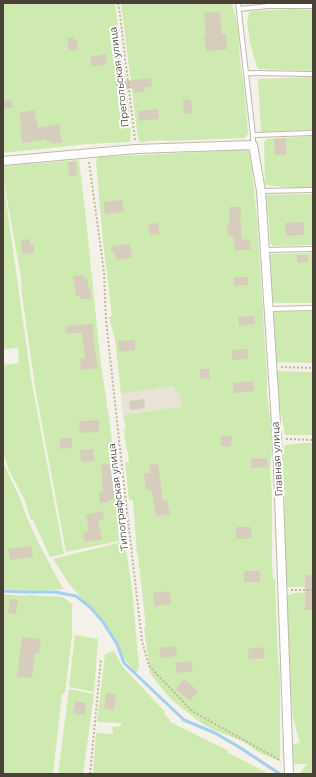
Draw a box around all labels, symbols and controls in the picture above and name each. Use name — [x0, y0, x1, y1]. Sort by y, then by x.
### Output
street label: Прегольская улица — [106, 26, 132, 128]
street label: Главная улица — [269, 421, 285, 497]
street label: Типографская улица — [105, 443, 131, 551]

